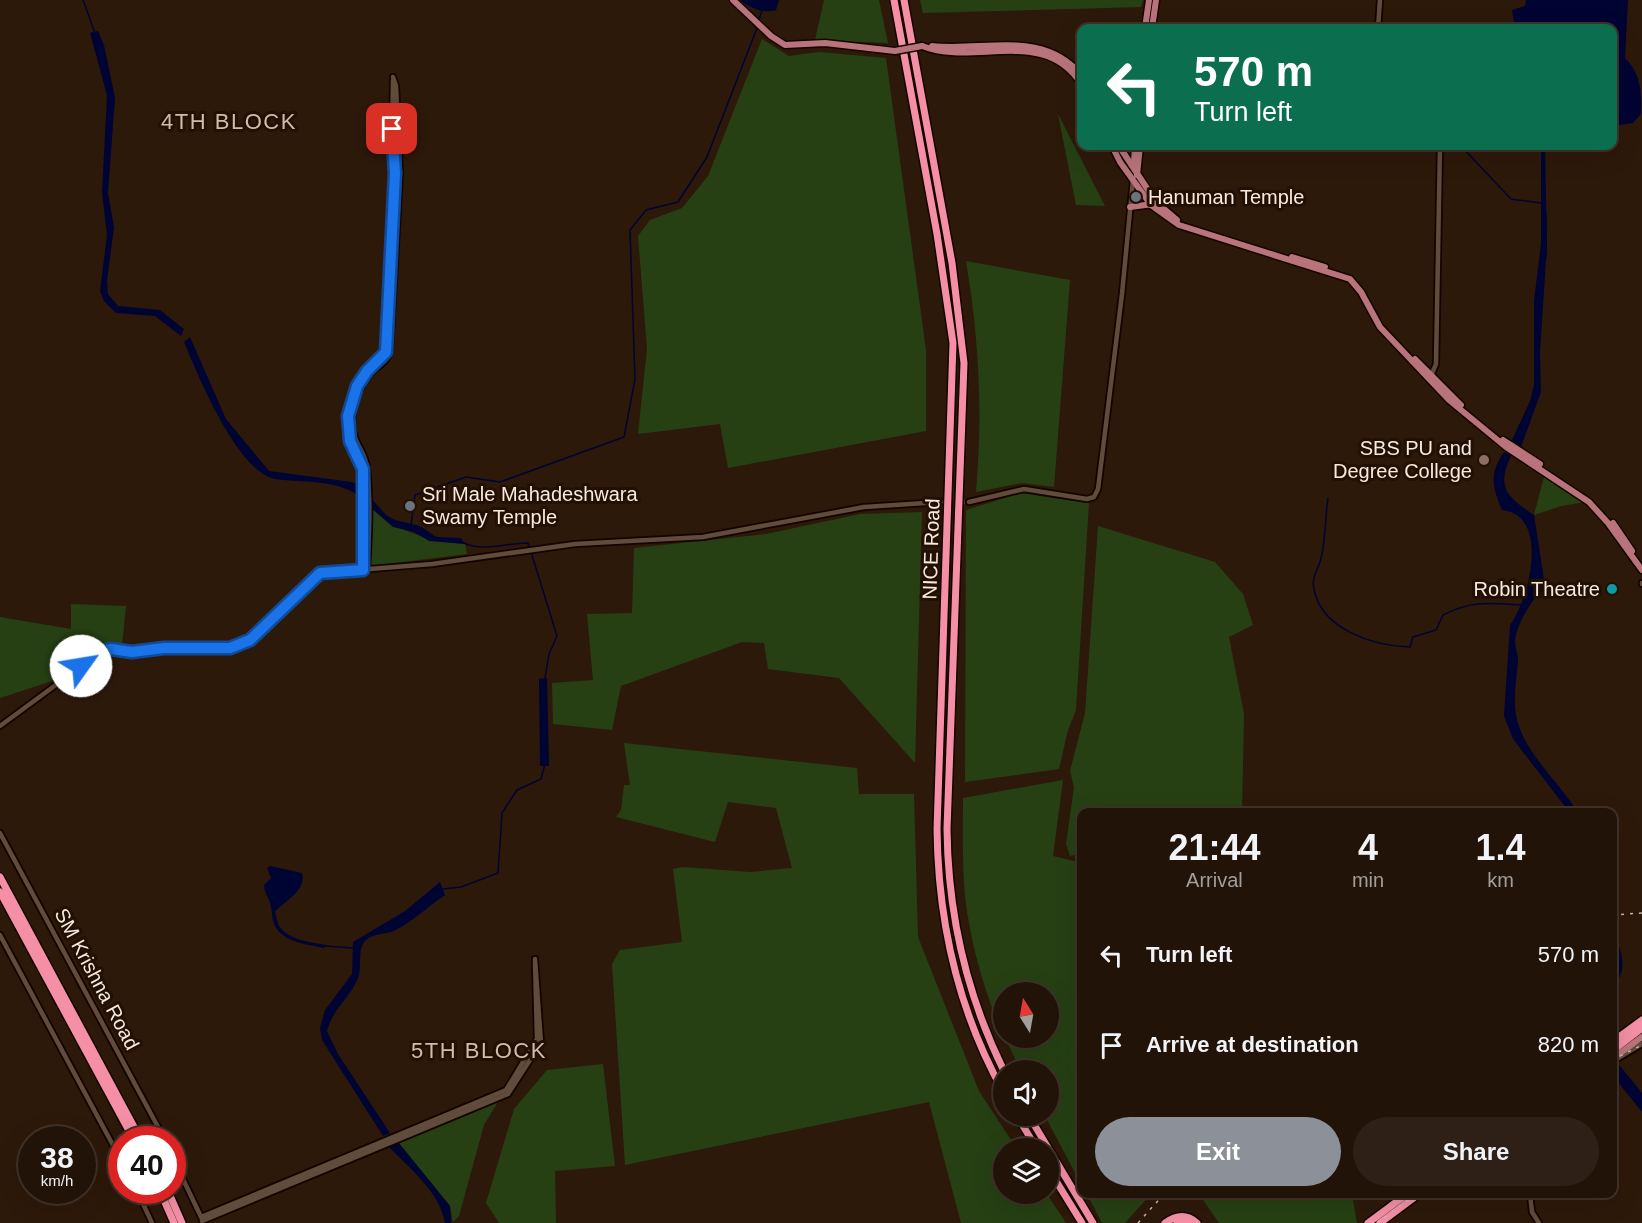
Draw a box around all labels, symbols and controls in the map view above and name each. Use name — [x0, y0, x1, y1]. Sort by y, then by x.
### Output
icon: left — [1095, 48, 1173, 126]
text: 570 m — [1194, 48, 1313, 95]
text: Turn left — [1194, 97, 1292, 127]
pin — [366, 103, 417, 154]
district label: 4TH BLOCK — [161, 109, 297, 134]
icon: arrive — [375, 112, 408, 145]
place label: Hanuman Temple — [1148, 186, 1304, 208]
marker: Hanuman Temple — [1129, 190, 1143, 204]
place label: SBS PU and Degree College — [1333, 437, 1472, 482]
marker: SBS PU and Degree College — [1477, 453, 1491, 467]
place label: Sri Male Mahadeshwara Swamy Temple — [422, 483, 639, 528]
street label: NICE Road — [918, 498, 944, 600]
marker: Sri Male Mahadeshwara Swamy Temple — [403, 499, 417, 513]
place label: Robin Theatre — [1474, 578, 1600, 600]
marker: Robin Theatre — [1605, 582, 1619, 596]
position arrow — [49, 634, 113, 698]
text: 21:44 — [1168, 827, 1260, 868]
text: 4 — [1358, 827, 1378, 868]
text: 1.4 — [1476, 827, 1526, 868]
text: Arrival — [1186, 869, 1243, 891]
text: min — [1352, 869, 1384, 891]
text: km — [1487, 869, 1514, 891]
street label: SM Krishna Road — [50, 905, 144, 1053]
icon: left — [1095, 939, 1128, 972]
text: Turn left — [1146, 942, 1232, 967]
text: 570 m — [1538, 942, 1599, 967]
north arrow — [993, 982, 1059, 1048]
map controls — [993, 982, 1059, 1204]
icon: arrive — [1095, 1029, 1128, 1062]
text: Arrive at destination — [1146, 1032, 1359, 1057]
text: 820 m — [1538, 1032, 1599, 1057]
district label: 5TH BLOCK — [411, 1038, 547, 1063]
button: sound — [993, 1060, 1059, 1126]
button: Exit — [1095, 1117, 1341, 1186]
button: Share — [1353, 1117, 1599, 1186]
speed limit sign: 40 — [108, 1126, 186, 1204]
button: layers — [993, 1138, 1059, 1204]
text: 38 — [40, 1141, 74, 1174]
text: km/h — [41, 1172, 73, 1189]

